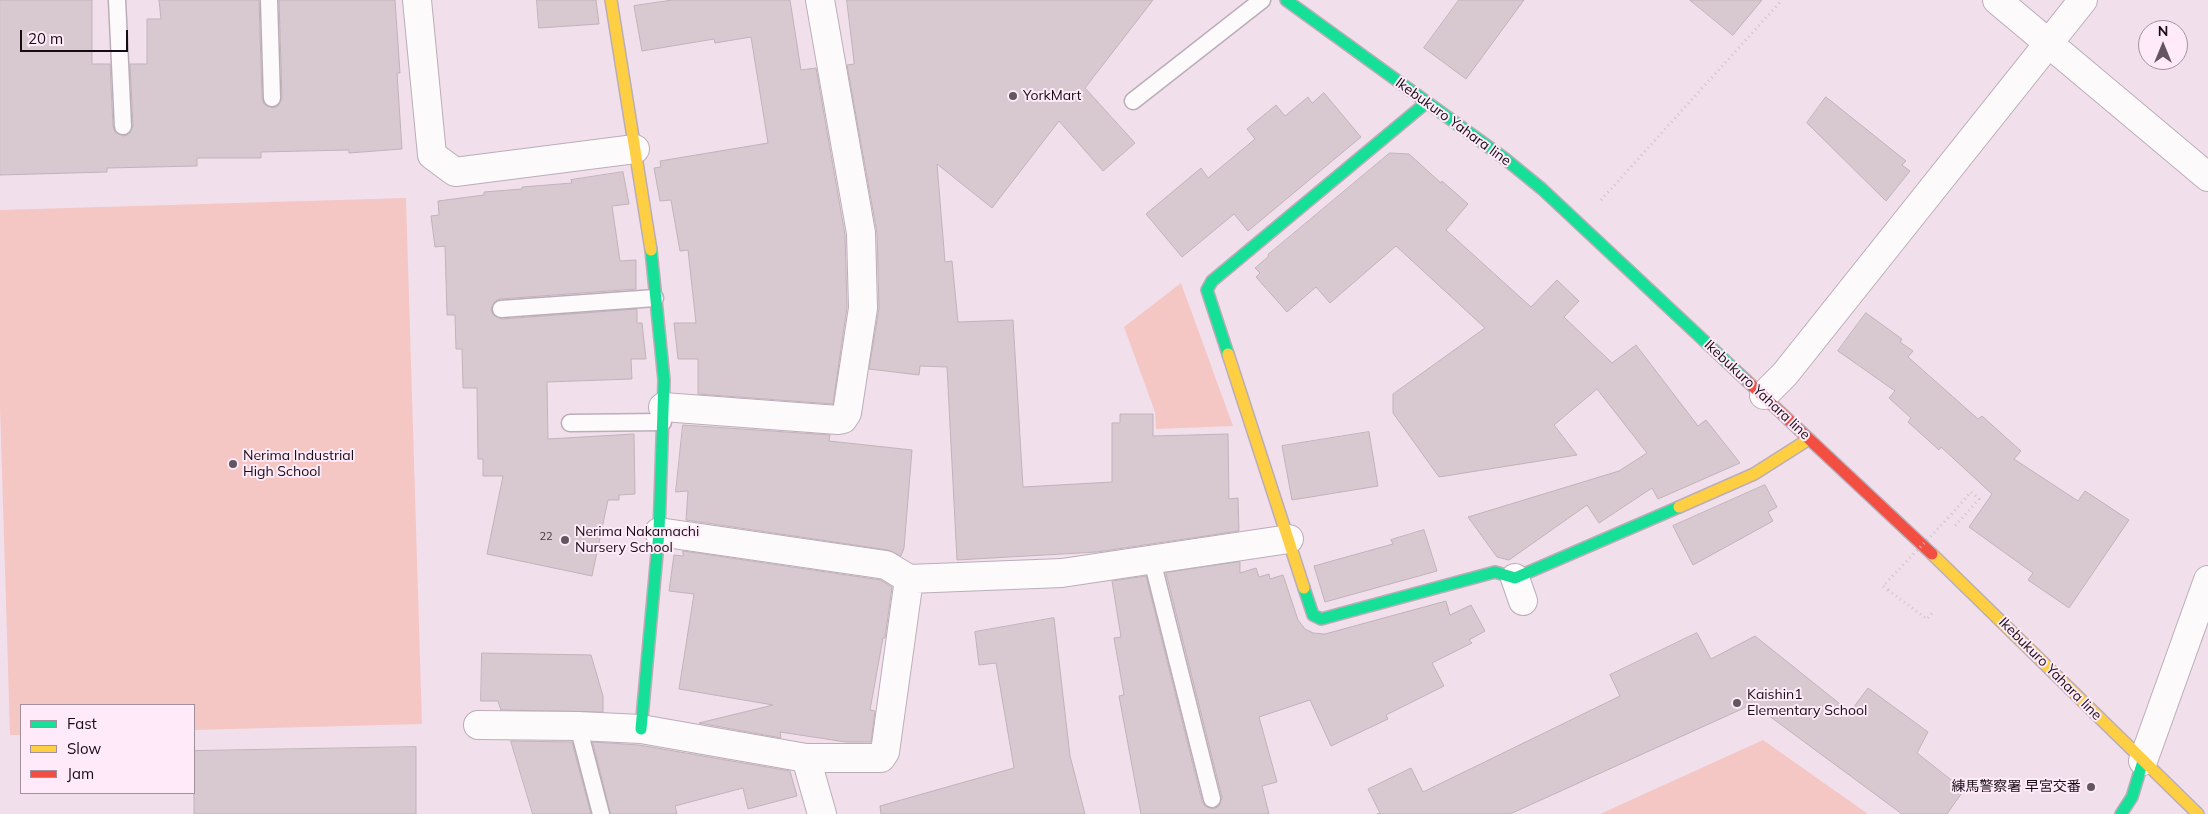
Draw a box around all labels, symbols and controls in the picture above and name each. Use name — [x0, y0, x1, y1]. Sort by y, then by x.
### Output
scale bar — [22, 20, 130, 52]
north arrow — [2138, 20, 2188, 70]
text: N — [2158, 22, 2168, 40]
text: 20 m — [28, 29, 63, 48]
street label: Ikebukuro Yahara line — [1392, 74, 1514, 170]
place label: YorkMart — [1023, 88, 1081, 104]
marker: YorkMart — [1007, 90, 1019, 102]
street label: Ikebukuro Yahara line — [1701, 337, 1813, 443]
place label: Nerima Industrial High School — [243, 448, 354, 481]
marker: Nerima Industrial High School — [227, 458, 239, 470]
place label: Nerima Nakamachi Nursery School — [575, 524, 699, 556]
house number: 22 — [539, 530, 553, 544]
marker: Nerima Nakamachi Nursery School — [559, 534, 571, 546]
street label: Ikebukuro Yahara line — [1995, 614, 2105, 724]
place label: Kaishin1 Elementary School — [1747, 687, 1867, 720]
marker: Kaishin1 Elementary School — [1731, 697, 1743, 709]
legend — [20, 704, 195, 794]
text: Fast — [67, 714, 97, 733]
text: Slow — [67, 739, 101, 758]
text: Jam — [67, 764, 94, 783]
place label: 練馬警察署 早宮交番 — [1951, 779, 2081, 795]
marker: 練馬警察署 早宮交番 — [2085, 781, 2097, 793]

